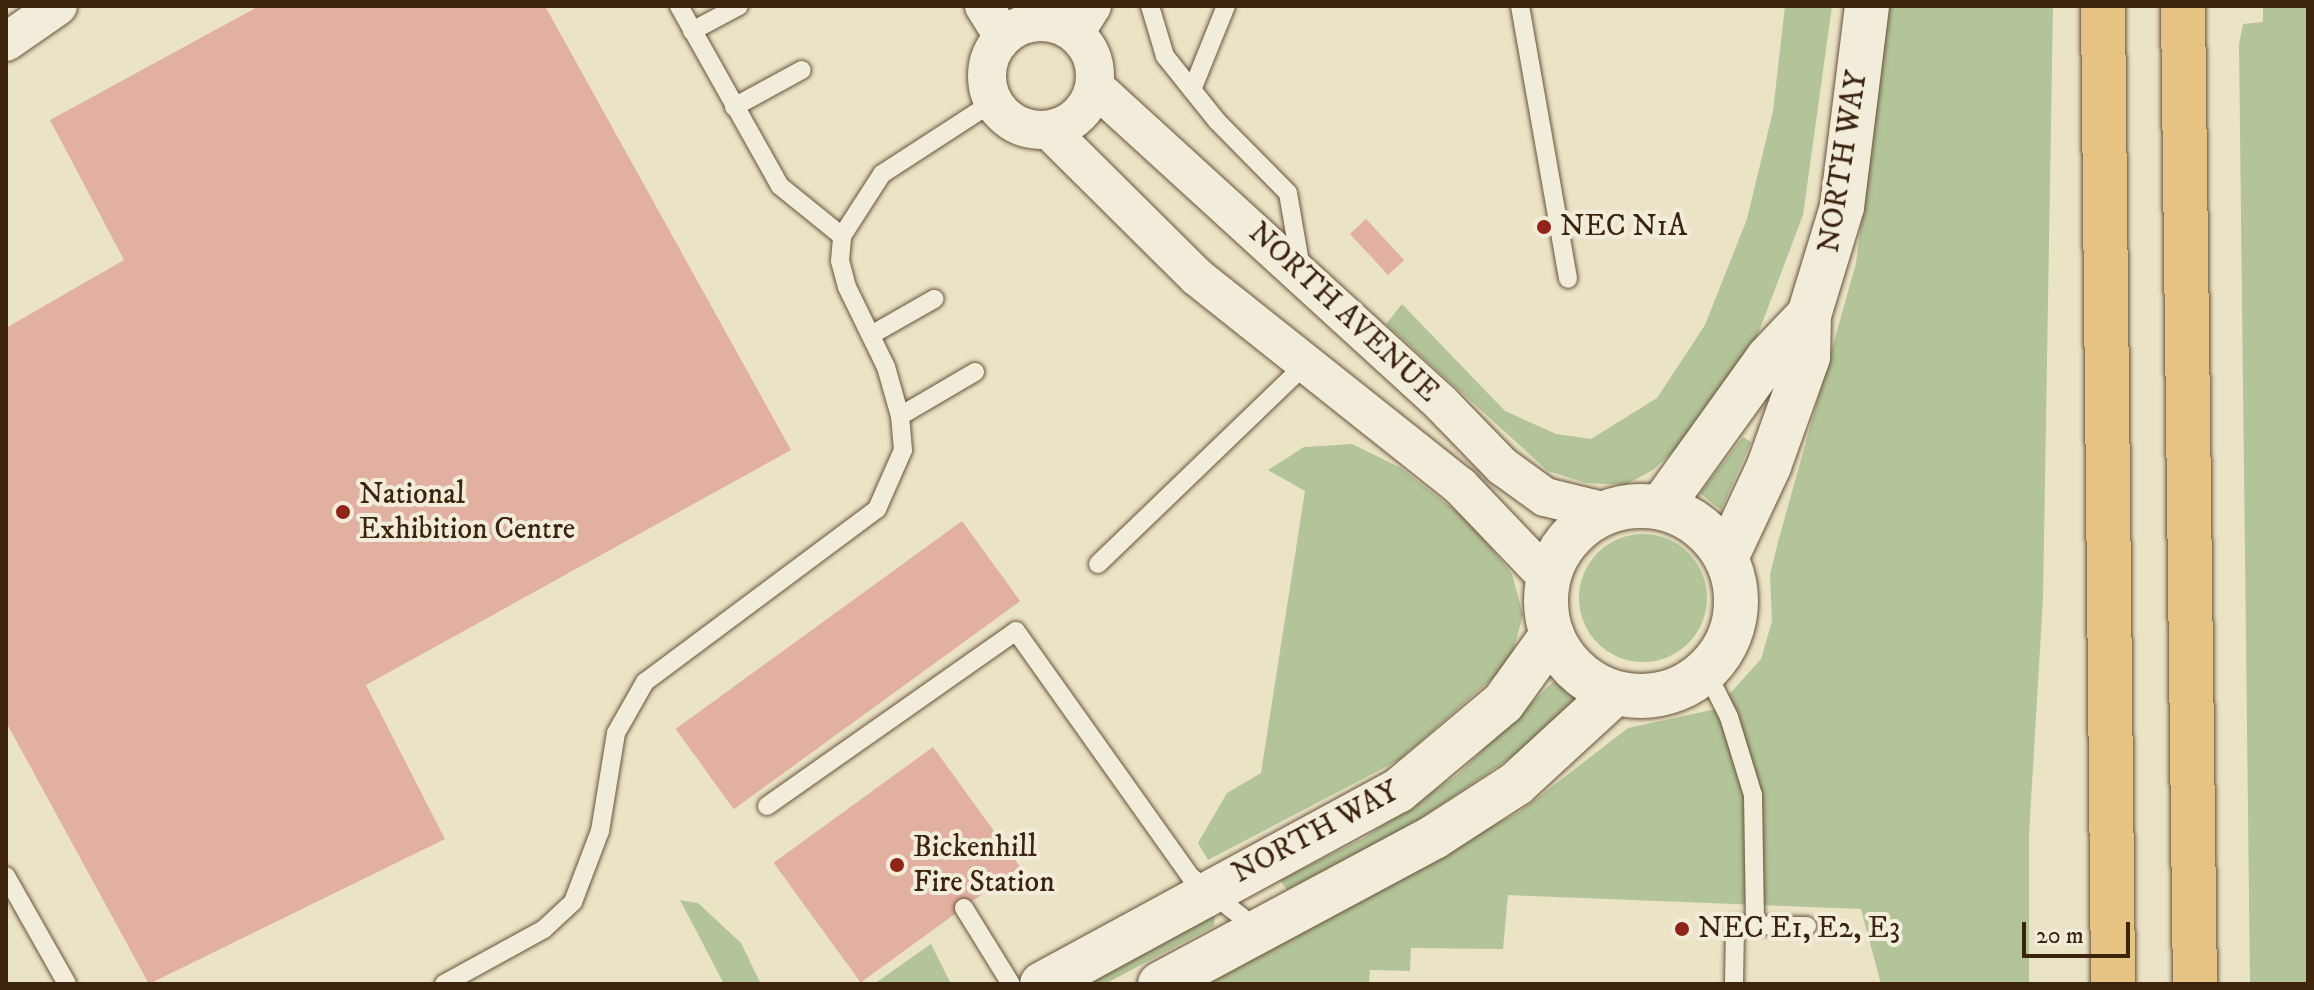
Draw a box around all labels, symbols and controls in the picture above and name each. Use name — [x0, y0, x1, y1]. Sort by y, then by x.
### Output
street label: NORTH WAY — [1812, 69, 1876, 255]
place label: NEC N1A — [1560, 209, 1687, 245]
street label: NORTH AVENUE — [1240, 216, 1446, 410]
marker: NEC N1A — [1535, 218, 1553, 236]
place label: National Exhibition Centre — [359, 477, 575, 548]
marker: National Exhibition Centre — [334, 503, 352, 521]
street label: NORTH WAY — [1227, 774, 1405, 892]
place label: Bickenhill Fire Station — [913, 830, 1055, 900]
marker: Bickenhill Fire Station — [888, 856, 906, 874]
scale bar — [2026, 906, 2134, 956]
place label: NEC E1, E2, E3 — [1698, 911, 1900, 947]
marker: NEC E1, E2, E3 — [1673, 920, 1691, 938]
text: 20 m — [2036, 921, 2084, 951]

